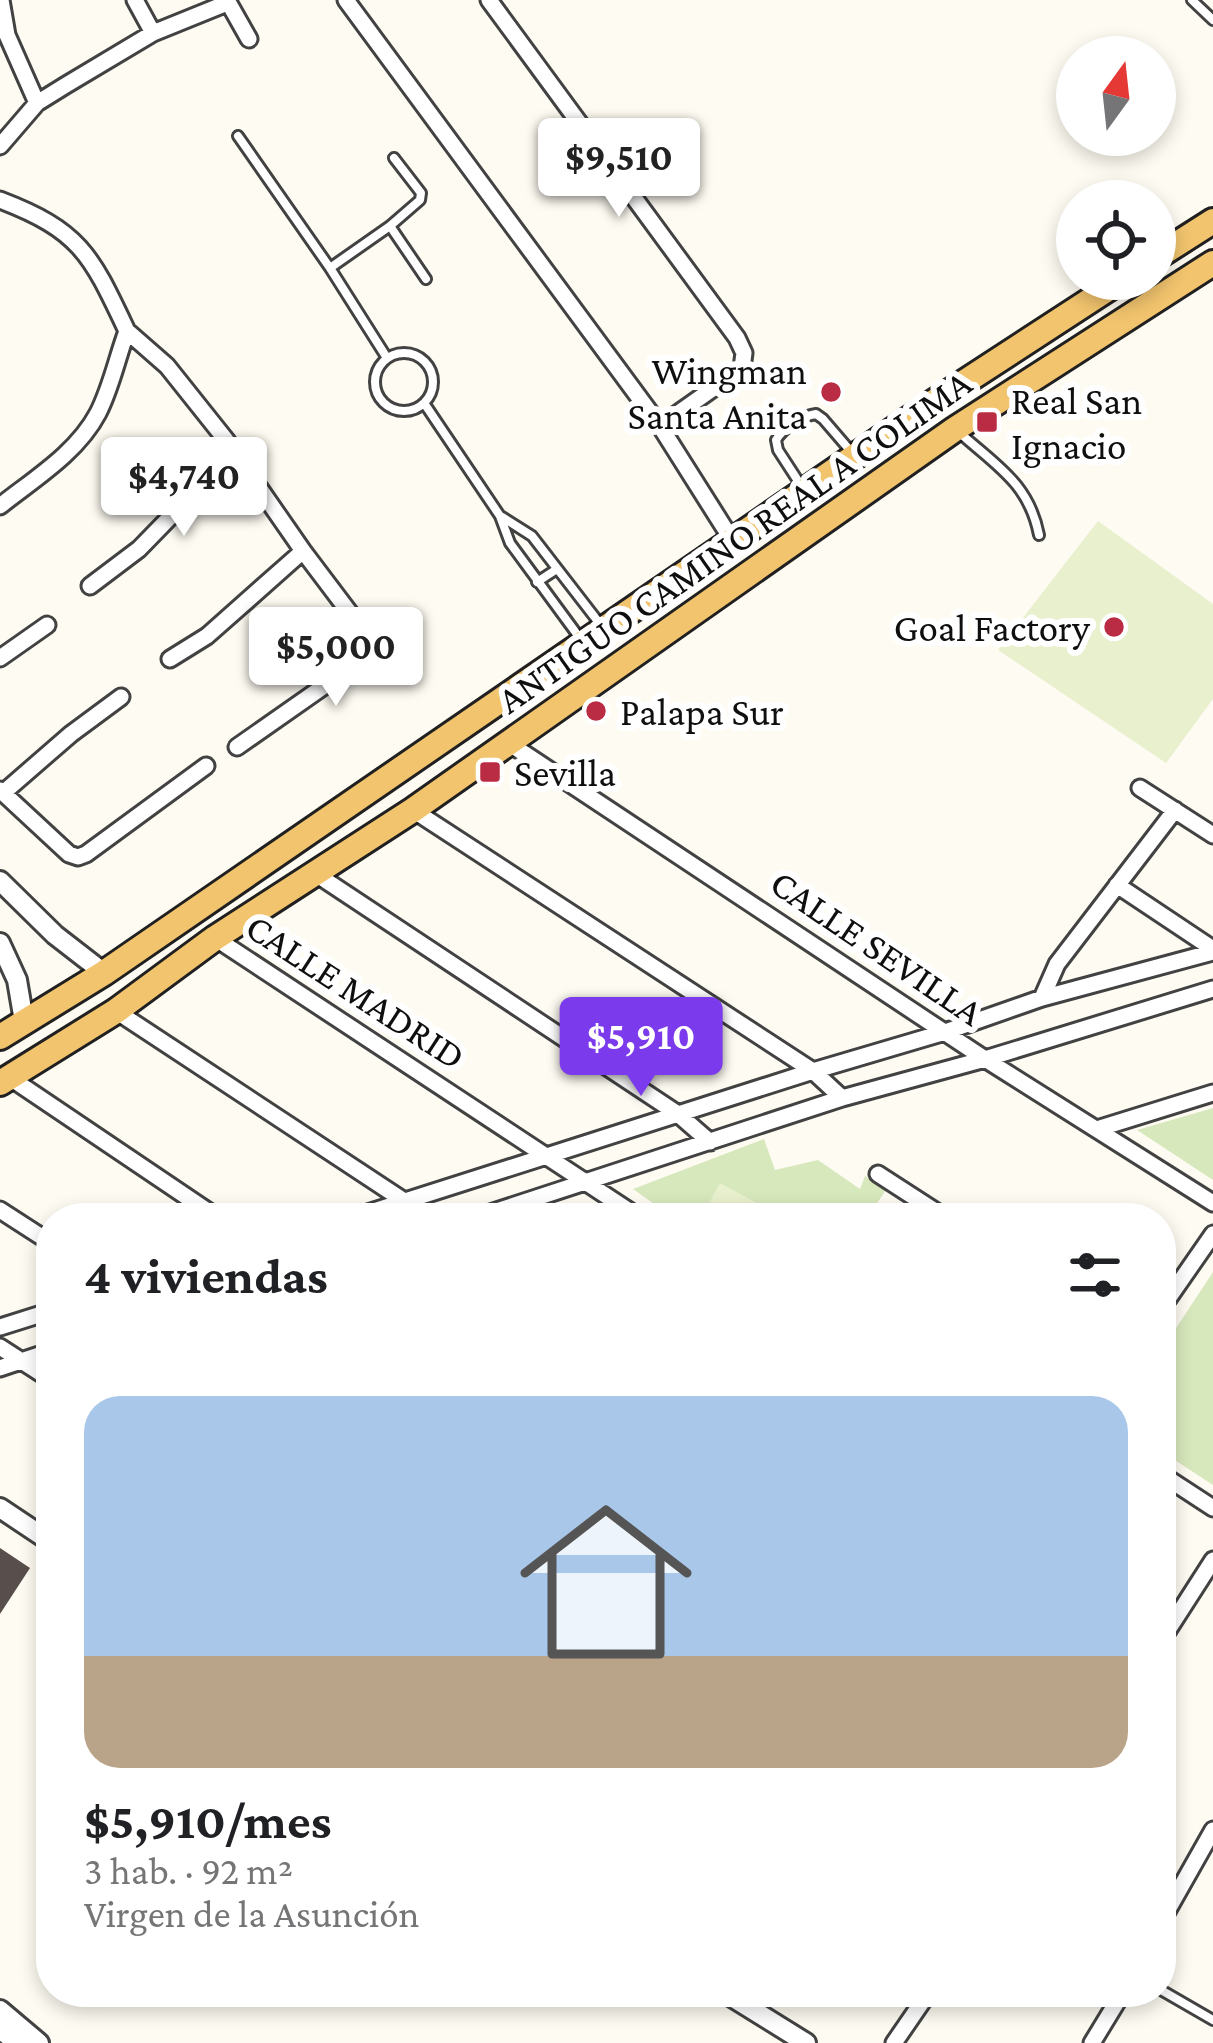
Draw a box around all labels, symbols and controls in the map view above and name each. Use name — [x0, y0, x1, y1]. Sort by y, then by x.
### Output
north arrow — [1056, 36, 1176, 156]
map controls — [1056, 36, 1176, 300]
pin: $9,510 — [521, 118, 717, 220]
text: $9,510 — [565, 135, 673, 178]
button: locate — [1056, 180, 1176, 300]
place label: Wingman Santa Anita — [628, 349, 807, 437]
street label: ANTIGUO CAMINO REAL A COLIMA — [489, 360, 980, 722]
marker: Wingman Santa Anita — [818, 379, 844, 405]
place label: Real San Ignacio — [1011, 379, 1142, 468]
marker: Real San Ignacio — [974, 409, 1000, 435]
pin: $4,740 — [86, 437, 282, 539]
text: $4,740 — [128, 454, 240, 497]
place label: Goal Factory — [894, 606, 1091, 650]
pin: $5,000 — [238, 607, 434, 709]
marker: Goal Factory — [1101, 614, 1127, 640]
text: $5,000 — [276, 624, 396, 667]
place label: Palapa Sur — [620, 690, 784, 734]
marker: Palapa Sur — [583, 698, 609, 724]
place label: Sevilla — [514, 751, 616, 794]
marker: Sevilla — [477, 759, 503, 785]
street label: CALLE SEVILLA — [763, 860, 992, 1034]
street label: CALLE MADRID — [239, 904, 473, 1078]
pin: $5,910 — [543, 997, 739, 1099]
text: $5,910 — [587, 1014, 695, 1057]
icon: filters — [1062, 1242, 1128, 1308]
text: 4 viviendas — [84, 1247, 328, 1304]
icon: home — [498, 1474, 714, 1690]
text: $5,910/mes — [84, 1792, 331, 1849]
text: 3 hab. · 92 m² — [84, 1849, 293, 1892]
text: Virgen de la Asunción — [84, 1892, 419, 1935]

